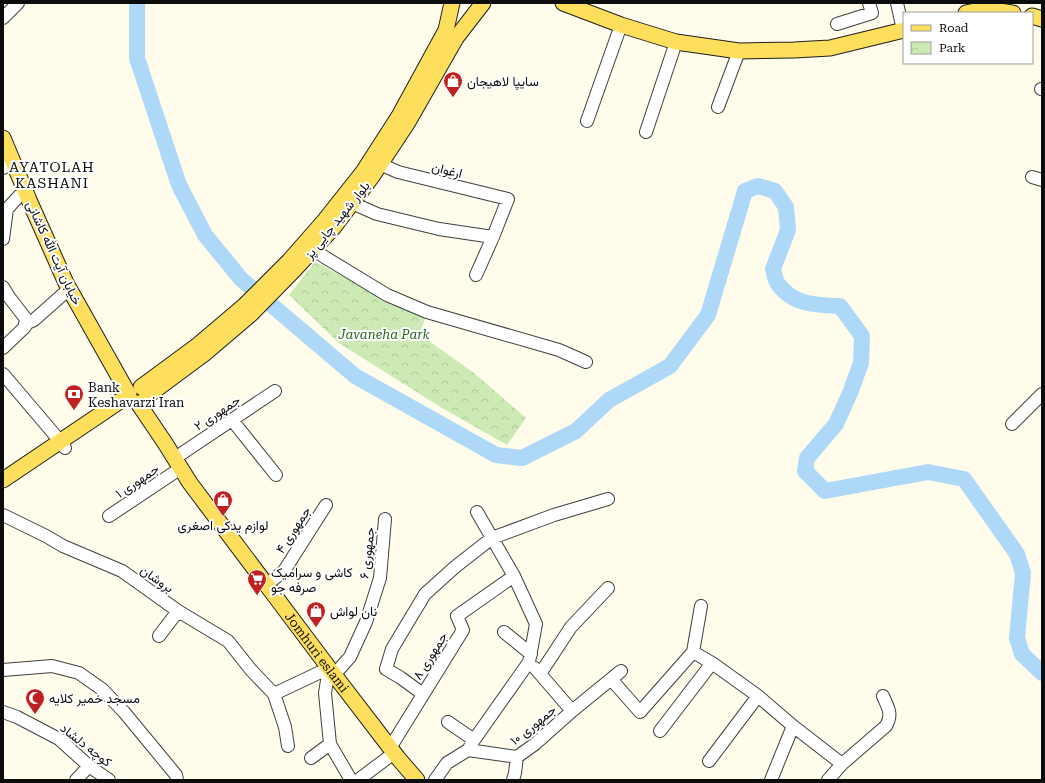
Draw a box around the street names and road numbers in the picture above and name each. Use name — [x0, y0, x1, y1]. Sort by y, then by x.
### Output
street label: ارغوان — [430, 159, 464, 182]
street label: بلوار شهید چایی پز — [301, 178, 374, 264]
street label: خیابان آیت الله کاشانی — [22, 199, 85, 308]
street label: جمهوری ۲ — [191, 392, 244, 435]
street label: جمهوری ۱ — [112, 461, 162, 502]
street label: جمهوری ۴ — [272, 504, 315, 557]
street label: جمهوری ۶ — [356, 526, 379, 580]
street label: بروشان — [137, 562, 177, 597]
street label: Jomhuri eslami — [282, 609, 352, 695]
street label: جمهوری ۸ — [410, 629, 451, 683]
street label: جمهوری ۱۰ — [507, 702, 560, 749]
street label: کوچه دلشاد — [56, 720, 115, 771]

